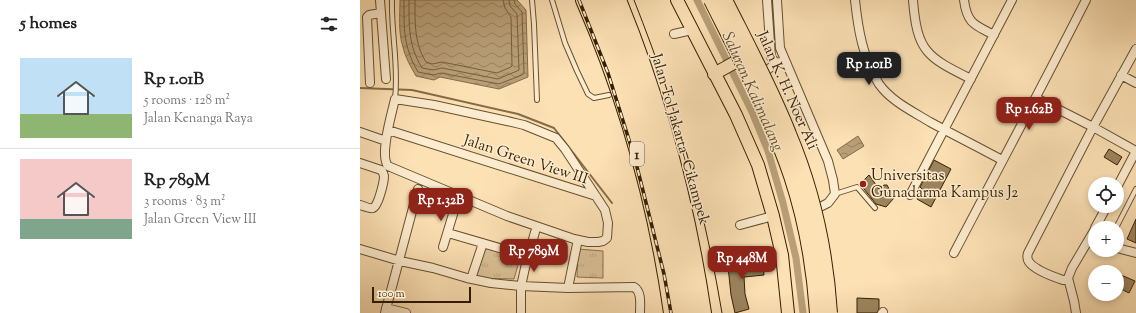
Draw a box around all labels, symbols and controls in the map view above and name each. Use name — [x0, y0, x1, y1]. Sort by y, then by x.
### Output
text: 5 homes — [20, 12, 77, 36]
icon: filters — [318, 13, 340, 35]
street label: Jalan K. H. Noer Ali — [751, 27, 822, 153]
water label: Saluran Kalimalang — [715, 28, 789, 156]
street label: Jalan Tol Jakarta–Cikampek — [645, 50, 714, 227]
pin: Rp 1.01B — [828, 52, 910, 86]
text: Rp 1.01B — [846, 56, 892, 74]
text: Rp 1.01B — [144, 68, 204, 92]
icon: home — [52, 74, 100, 122]
text: 5 rooms · 128 m² — [144, 92, 230, 110]
pin: Rp 1.62B — [988, 97, 1070, 131]
text: Rp 1.62B — [1005, 101, 1053, 119]
text: Jalan Kenanga Raya — [144, 110, 253, 128]
street label: Jalan Green View III — [460, 130, 591, 190]
road number: 1 — [630, 142, 644, 166]
place label: Universitas Gunadarma Kampus J2 — [871, 166, 1018, 204]
text: Rp 789M — [144, 169, 210, 193]
icon: home — [52, 175, 100, 223]
map controls — [1088, 177, 1124, 301]
button: locate — [1088, 177, 1124, 213]
marker: Universitas Gunadarma Kampus J2 — [858, 179, 868, 189]
pin: Rp 1.32B — [400, 188, 482, 222]
text: Rp 1.32B — [418, 192, 464, 210]
text: 3 rooms · 83 m² — [144, 193, 225, 211]
text: Jalan Green View III — [144, 211, 256, 229]
button: + — [1088, 221, 1124, 257]
pin: Rp 789M — [497, 239, 571, 273]
text: Rp 789M — [509, 243, 559, 261]
pin: Rp 448M — [705, 246, 779, 280]
text: Rp 448M — [717, 250, 767, 268]
button: − — [1088, 265, 1124, 301]
scale bar — [372, 285, 471, 304]
text: 100 m — [378, 286, 405, 302]

